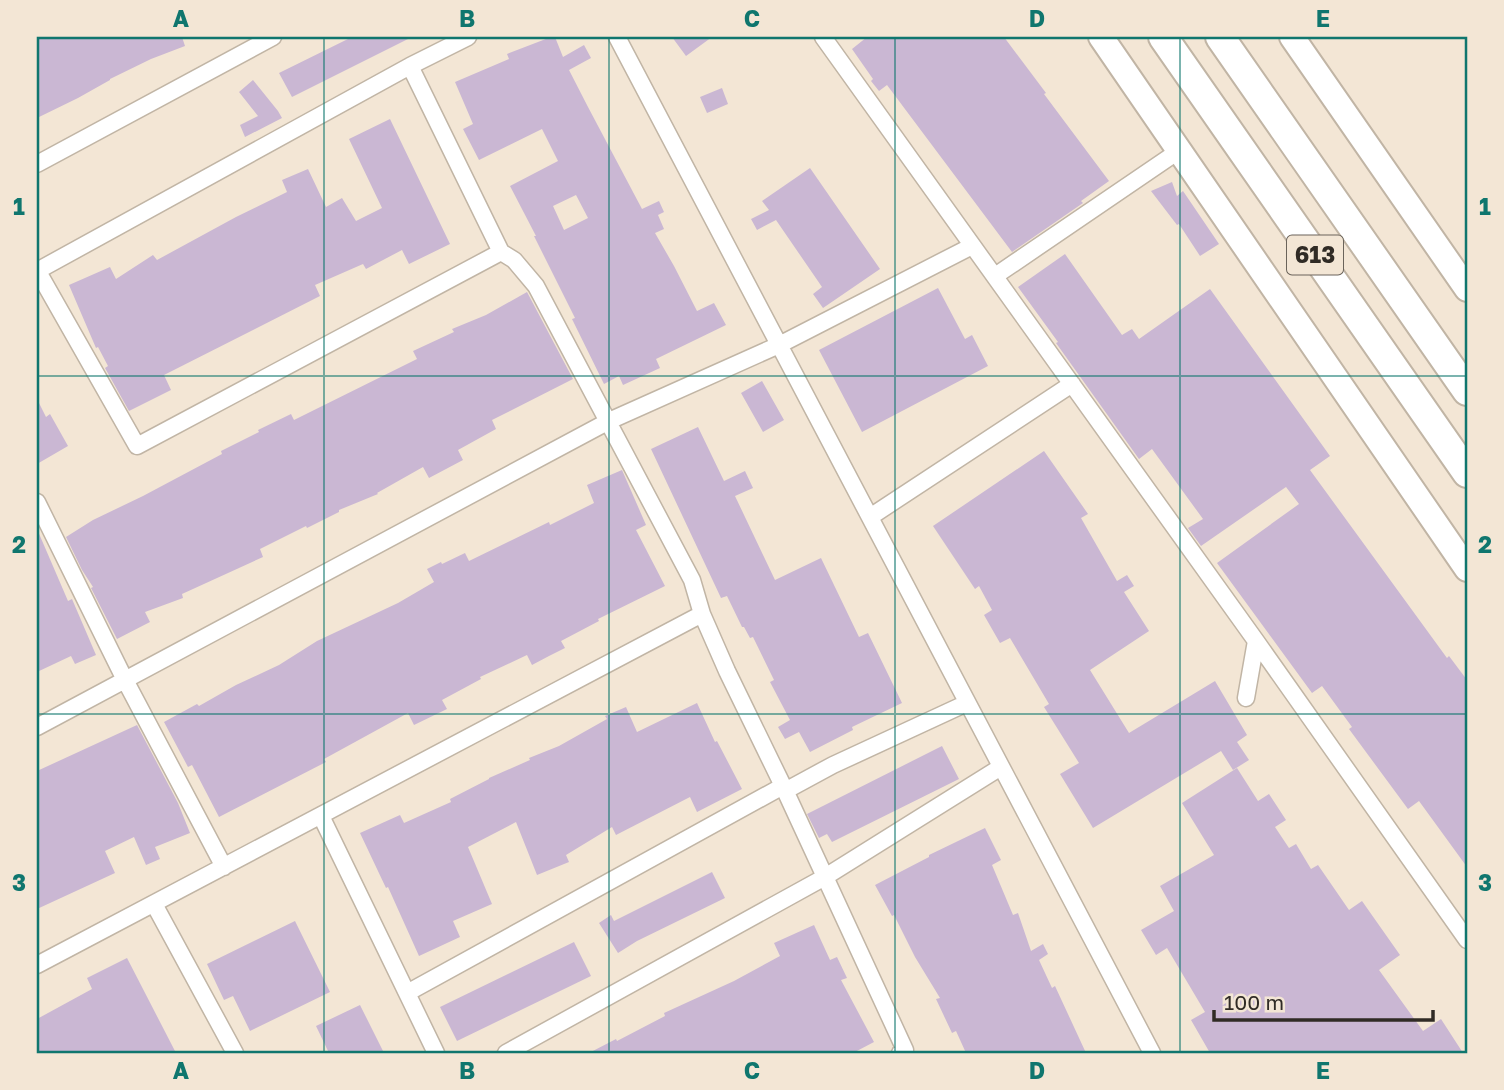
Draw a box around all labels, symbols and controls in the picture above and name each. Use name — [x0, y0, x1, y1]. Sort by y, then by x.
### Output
text: A — [173, 4, 190, 32]
text: B — [459, 4, 475, 32]
text: C — [744, 4, 760, 32]
text: D — [1029, 4, 1045, 32]
text: E — [1316, 4, 1330, 32]
text: 1 — [13, 192, 25, 220]
text: 1 — [1479, 192, 1491, 220]
road number: 613 — [1287, 236, 1343, 274]
text: 2 — [12, 530, 26, 558]
text: 2 — [1478, 530, 1492, 558]
text: 3 — [12, 868, 26, 896]
text: 3 — [1478, 868, 1492, 896]
scale bar — [1214, 978, 1432, 1022]
text: 100 m — [1224, 989, 1284, 1015]
text: A — [173, 1056, 190, 1084]
text: B — [459, 1056, 475, 1084]
text: C — [744, 1056, 760, 1084]
text: D — [1029, 1056, 1045, 1084]
text: E — [1316, 1056, 1330, 1084]

